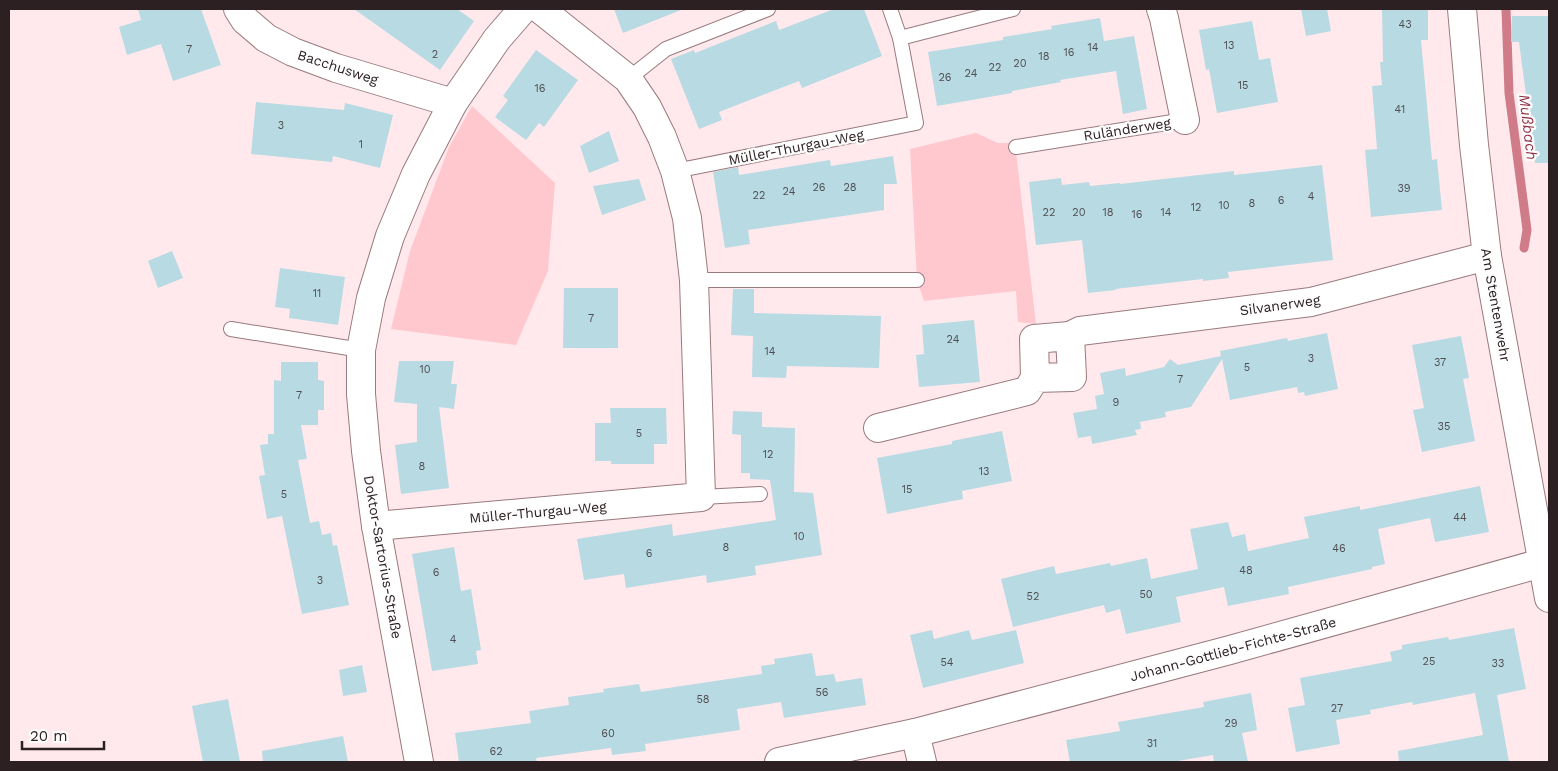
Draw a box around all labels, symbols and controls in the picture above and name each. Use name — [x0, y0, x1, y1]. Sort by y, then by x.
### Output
house number: 43 — [1398, 18, 1412, 31]
house number: 13 — [1224, 39, 1234, 52]
house number: 14 — [1087, 41, 1099, 54]
house number: 7 — [186, 43, 192, 56]
street label: Bacchusweg — [296, 46, 381, 88]
house number: 16 — [1064, 46, 1075, 59]
house number: 2 — [432, 48, 438, 61]
house number: 18 — [1038, 50, 1050, 63]
house number: 20 — [1013, 57, 1027, 70]
house number: 22 — [989, 61, 1001, 74]
house number: 24 — [965, 67, 978, 80]
house number: 26 — [938, 71, 952, 84]
house number: 15 — [1238, 79, 1248, 92]
house number: 16 — [535, 82, 546, 95]
water label: Mußbach — [1515, 93, 1541, 161]
house number: 41 — [1395, 103, 1405, 116]
street label: Ruländerweg — [1082, 114, 1172, 144]
house number: 3 — [278, 119, 284, 132]
street label: Müller-Thurgau-Weg — [727, 126, 866, 168]
house number: 1 — [359, 138, 363, 151]
house number: 26 — [812, 181, 826, 194]
house number: 28 — [843, 181, 857, 194]
house number: 39 — [1397, 182, 1411, 195]
house number: 24 — [783, 185, 796, 198]
house number: 22 — [753, 189, 765, 202]
house number: 4 — [1308, 190, 1315, 203]
house number: 6 — [1278, 194, 1285, 207]
house number: 8 — [1249, 197, 1256, 210]
house number: 10 — [1218, 199, 1230, 212]
house number: 12 — [1191, 201, 1201, 214]
house number: 22 — [1043, 206, 1055, 219]
house number: 20 — [1072, 206, 1086, 219]
house number: 18 — [1102, 206, 1114, 219]
house number: 14 — [1160, 206, 1172, 219]
house number: 16 — [1132, 208, 1143, 221]
street label: Am Stentenwehr — [1478, 247, 1514, 363]
house number: 11 — [313, 287, 321, 300]
street label: Silvanerweg — [1239, 291, 1322, 319]
house number: 7 — [588, 312, 594, 325]
house number: 24 — [947, 333, 960, 346]
house number: 14 — [764, 345, 776, 358]
house number: 3 — [1308, 352, 1314, 365]
house number: 37 — [1434, 356, 1446, 369]
house number: 5 — [1244, 361, 1250, 374]
house number: 10 — [419, 363, 431, 376]
house number: 7 — [1177, 373, 1183, 386]
house number: 7 — [296, 389, 302, 402]
house number: 9 — [1113, 396, 1120, 409]
house number: 35 — [1438, 420, 1450, 433]
house number: 5 — [636, 427, 642, 440]
house number: 12 — [763, 448, 773, 461]
house number: 8 — [419, 460, 426, 473]
house number: 13 — [979, 465, 989, 478]
street label: Doktor-Sartorius-Straße — [361, 474, 405, 640]
house number: 15 — [902, 483, 912, 496]
house number: 5 — [281, 488, 287, 501]
street label: Müller-Thurgau-Weg — [469, 498, 608, 526]
house number: 44 — [1453, 511, 1467, 524]
house number: 10 — [793, 530, 805, 543]
house number: 8 — [723, 541, 730, 554]
house number: 46 — [1332, 542, 1346, 555]
house number: 6 — [646, 547, 653, 560]
house number: 48 — [1239, 564, 1253, 577]
house number: 6 — [433, 566, 440, 579]
house number: 3 — [317, 574, 323, 587]
house number: 50 — [1139, 588, 1153, 601]
house number: 52 — [1027, 590, 1039, 603]
street label: Johann-Gottlieb-Fichte-Straße — [1128, 614, 1338, 684]
house number: 4 — [450, 633, 457, 646]
house number: 25 — [1423, 655, 1435, 668]
house number: 54 — [940, 656, 954, 669]
house number: 33 — [1492, 657, 1504, 670]
house number: 56 — [815, 686, 829, 699]
house number: 58 — [696, 693, 710, 706]
house number: 27 — [1331, 702, 1343, 715]
house number: 29 — [1224, 717, 1238, 730]
scale bar — [22, 718, 105, 750]
text: 20 m — [30, 727, 68, 745]
house number: 60 — [601, 727, 615, 740]
house number: 31 — [1147, 737, 1157, 750]
house number: 62 — [489, 745, 503, 758]

